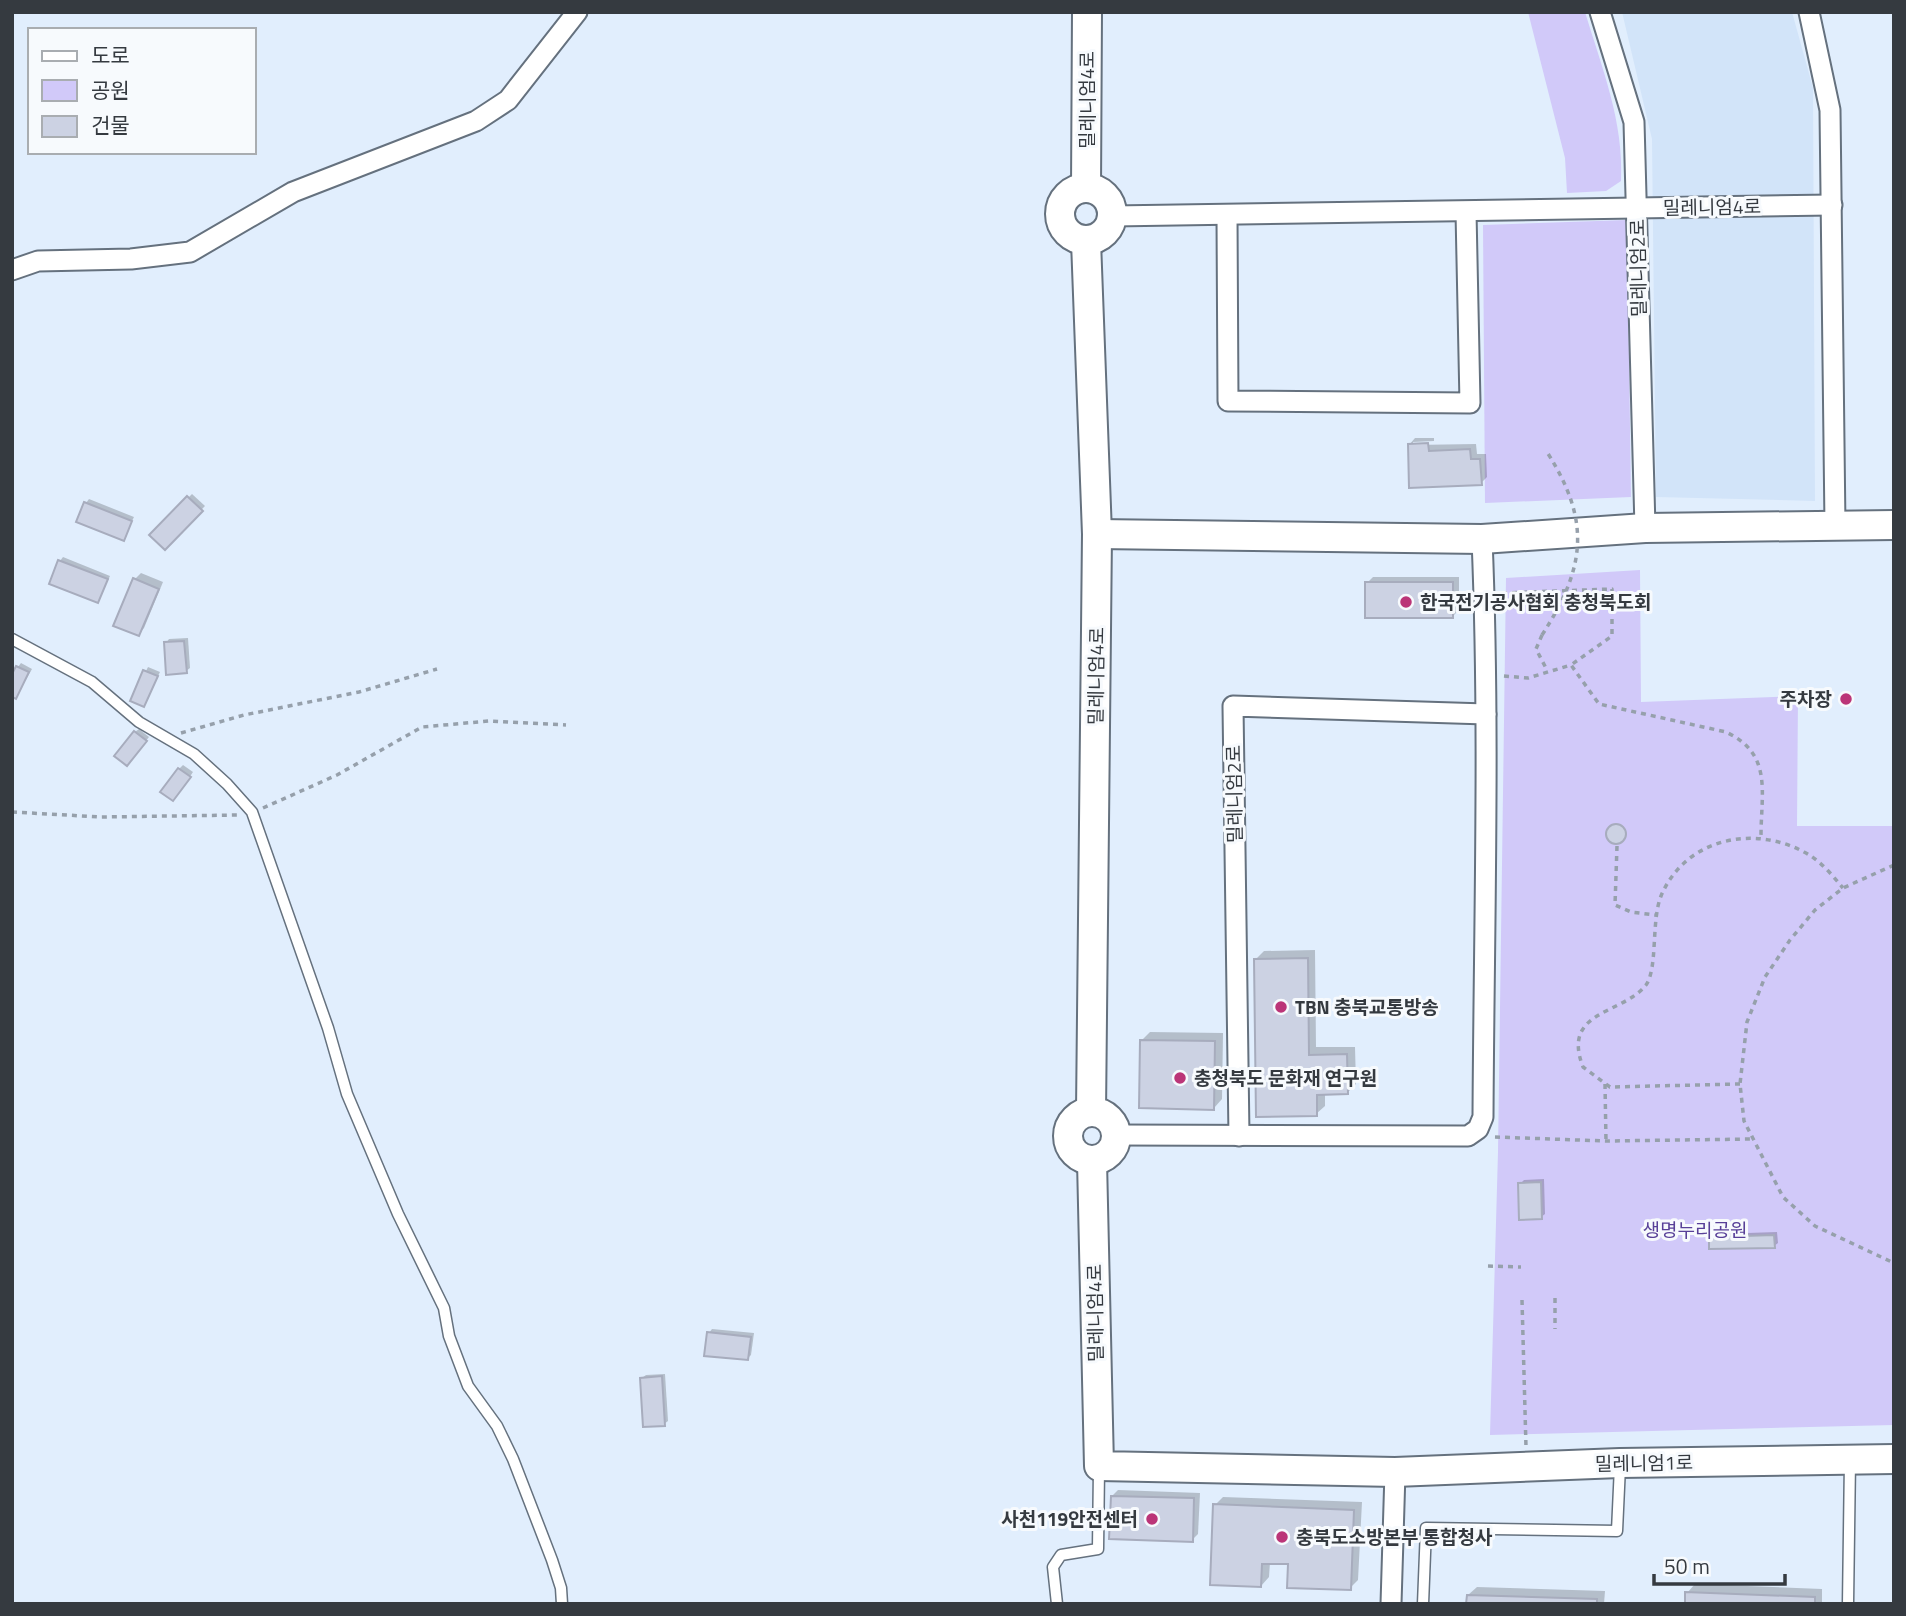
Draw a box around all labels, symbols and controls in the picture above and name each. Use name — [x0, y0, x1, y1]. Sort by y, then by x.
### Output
legend — [28, 28, 256, 154]
text: 도로 — [91, 39, 130, 71]
street label: 밀레니엄4로 — [1072, 51, 1101, 149]
text: 공원 — [91, 74, 130, 106]
text: 건물 — [91, 109, 130, 141]
street label: 밀레니엄4로 — [1663, 191, 1761, 222]
street label: 밀레니엄2로 — [1622, 219, 1653, 317]
place label: 한국전기공사협회 충청북도회 — [1420, 587, 1651, 616]
marker: 한국전기공사협회 충청북도회 — [1398, 594, 1414, 610]
street label: 밀레니엄4로 — [1080, 627, 1111, 725]
place label: 주차장 — [1780, 684, 1832, 713]
marker: 주차장 — [1838, 691, 1854, 707]
street label: 밀레니엄2로 — [1218, 745, 1249, 843]
place label: TBN 충북교통방송 — [1295, 992, 1439, 1021]
marker: TBN 충북교통방송 — [1273, 999, 1289, 1015]
place label: 충청북도 문화재 연구원 — [1194, 1063, 1377, 1092]
marker: 충청북도 문화재 연구원 — [1172, 1070, 1188, 1086]
park label: 생명누리공원 — [1643, 1215, 1747, 1244]
street label: 밀레니엄4로 — [1079, 1264, 1110, 1362]
street label: 밀레니엄1로 — [1595, 1447, 1693, 1478]
place label: 사천119안전센터 — [1001, 1504, 1138, 1533]
marker: 사천119안전센터 — [1144, 1511, 1160, 1527]
place label: 충북도소방본부 통합청사 — [1296, 1522, 1493, 1551]
marker: 충북도소방본부 통합청사 — [1274, 1529, 1290, 1545]
scale bar — [1654, 1542, 1785, 1586]
text: 50 m — [1664, 1550, 1710, 1582]

